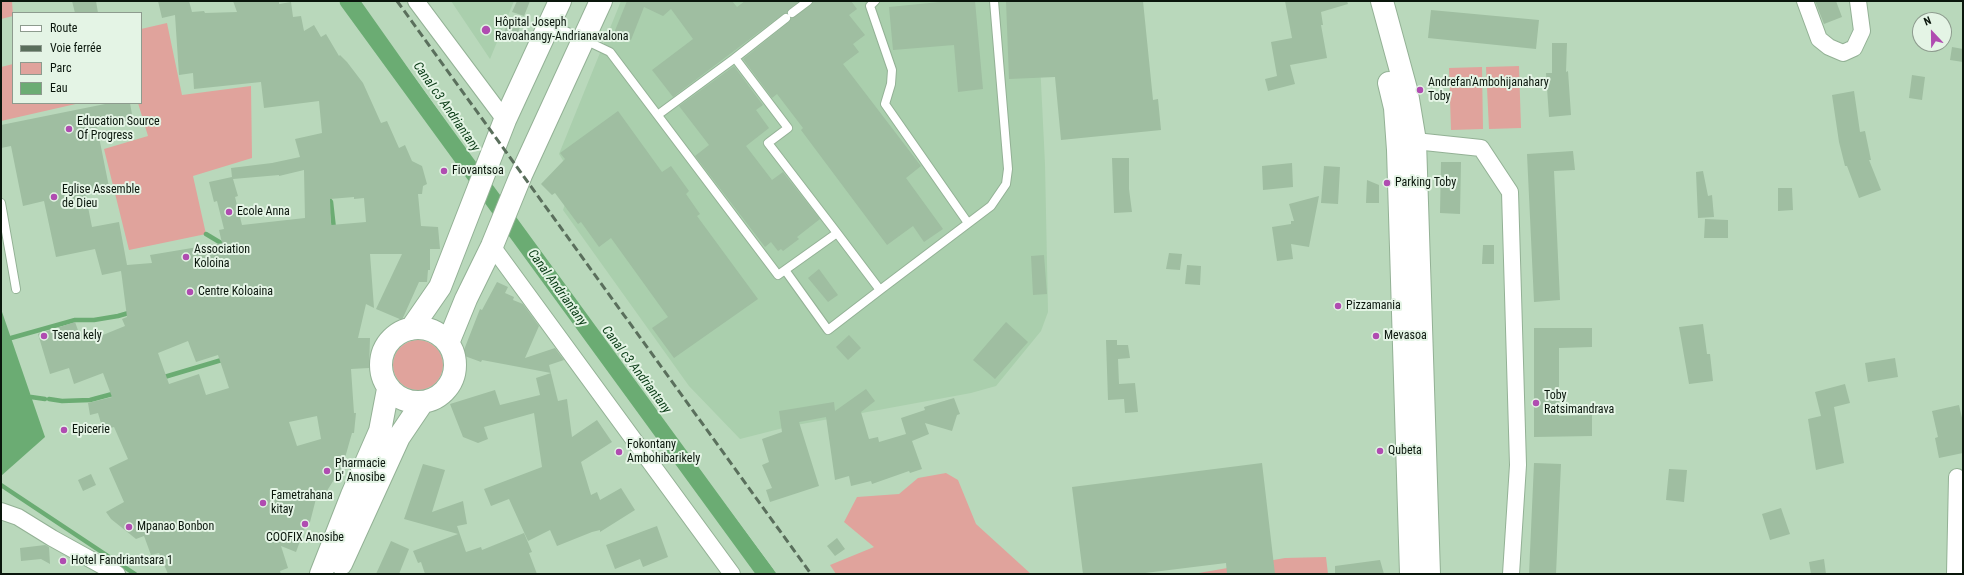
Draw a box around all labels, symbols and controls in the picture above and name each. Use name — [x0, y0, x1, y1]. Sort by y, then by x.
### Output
legend — [12, 12, 142, 104]
north arrow — [1912, 12, 1952, 52]
text: N — [1922, 14, 1933, 29]
place label: Hôpital Joseph Ravoahangy-Andrianavalona — [495, 16, 629, 44]
text: Route — [50, 21, 77, 35]
marker: Hôpital Joseph Ravoahangy-Andrianavalona — [480, 24, 492, 36]
text: Voie ferrée — [50, 41, 101, 55]
water label: Canal c3 Andriantany — [409, 59, 483, 155]
text: Parc — [50, 61, 71, 75]
place label: Andrefan'Ambohijanahary Toby — [1428, 76, 1549, 104]
text: Eau — [50, 81, 68, 95]
marker: Andrefan'Ambohijanahary Toby — [1415, 85, 1425, 95]
place label: Education Source Of Progress — [77, 115, 160, 143]
marker: Education Source Of Progress — [64, 124, 74, 134]
place label: Fiovantsoa — [452, 164, 504, 178]
marker: Fiovantsoa — [439, 166, 449, 176]
place label: Parking Toby — [1395, 176, 1456, 190]
marker: Parking Toby — [1382, 178, 1392, 188]
place label: Eglise Assemble de Dieu — [62, 183, 140, 211]
marker: Eglise Assemble de Dieu — [49, 192, 59, 202]
place label: Ecole Anna — [237, 205, 290, 219]
marker: Ecole Anna — [224, 207, 234, 217]
place label: Association Koloina — [194, 243, 250, 271]
water label: Canal Andriantany — [524, 247, 590, 329]
marker: Association Koloina — [181, 252, 191, 262]
place label: Centre Koloaina — [198, 285, 273, 299]
marker: Centre Koloaina — [185, 287, 195, 297]
place label: Pizzamania — [1346, 299, 1401, 313]
marker: Pizzamania — [1333, 301, 1343, 311]
water label: Canal c3 Andriantany — [598, 323, 674, 417]
place label: Tsena kely — [52, 329, 102, 343]
place label: Mevasoa — [1384, 329, 1427, 343]
marker: Tsena kely — [39, 331, 49, 341]
marker: Mevasoa — [1371, 331, 1381, 341]
place label: Toby Ratsimandrava — [1544, 389, 1614, 417]
marker: Toby Ratsimandrava — [1531, 398, 1541, 408]
place label: Epicerie — [72, 423, 110, 437]
marker: Epicerie — [59, 425, 69, 435]
place label: Fokontany Ambohibarikely — [627, 438, 700, 466]
place label: Qubeta — [1388, 444, 1422, 458]
marker: Qubeta — [1375, 446, 1385, 456]
marker: Fokontany Ambohibarikely — [614, 447, 624, 457]
place label: Pharmacie D' Anosibe — [335, 457, 386, 485]
marker: Pharmacie D' Anosibe — [322, 466, 332, 476]
place label: Fametrahana kitay — [271, 489, 333, 517]
marker: Fametrahana kitay — [258, 498, 268, 508]
marker: COOFIX Anosibe — [300, 519, 310, 529]
place label: Mpanao Bonbon — [137, 520, 214, 534]
marker: Mpanao Bonbon — [124, 522, 134, 532]
place label: COOFIX Anosibe — [266, 531, 344, 545]
place label: Hotel Fandriantsara 1 — [71, 554, 173, 568]
marker: Hotel Fandriantsara 1 — [58, 556, 68, 566]

